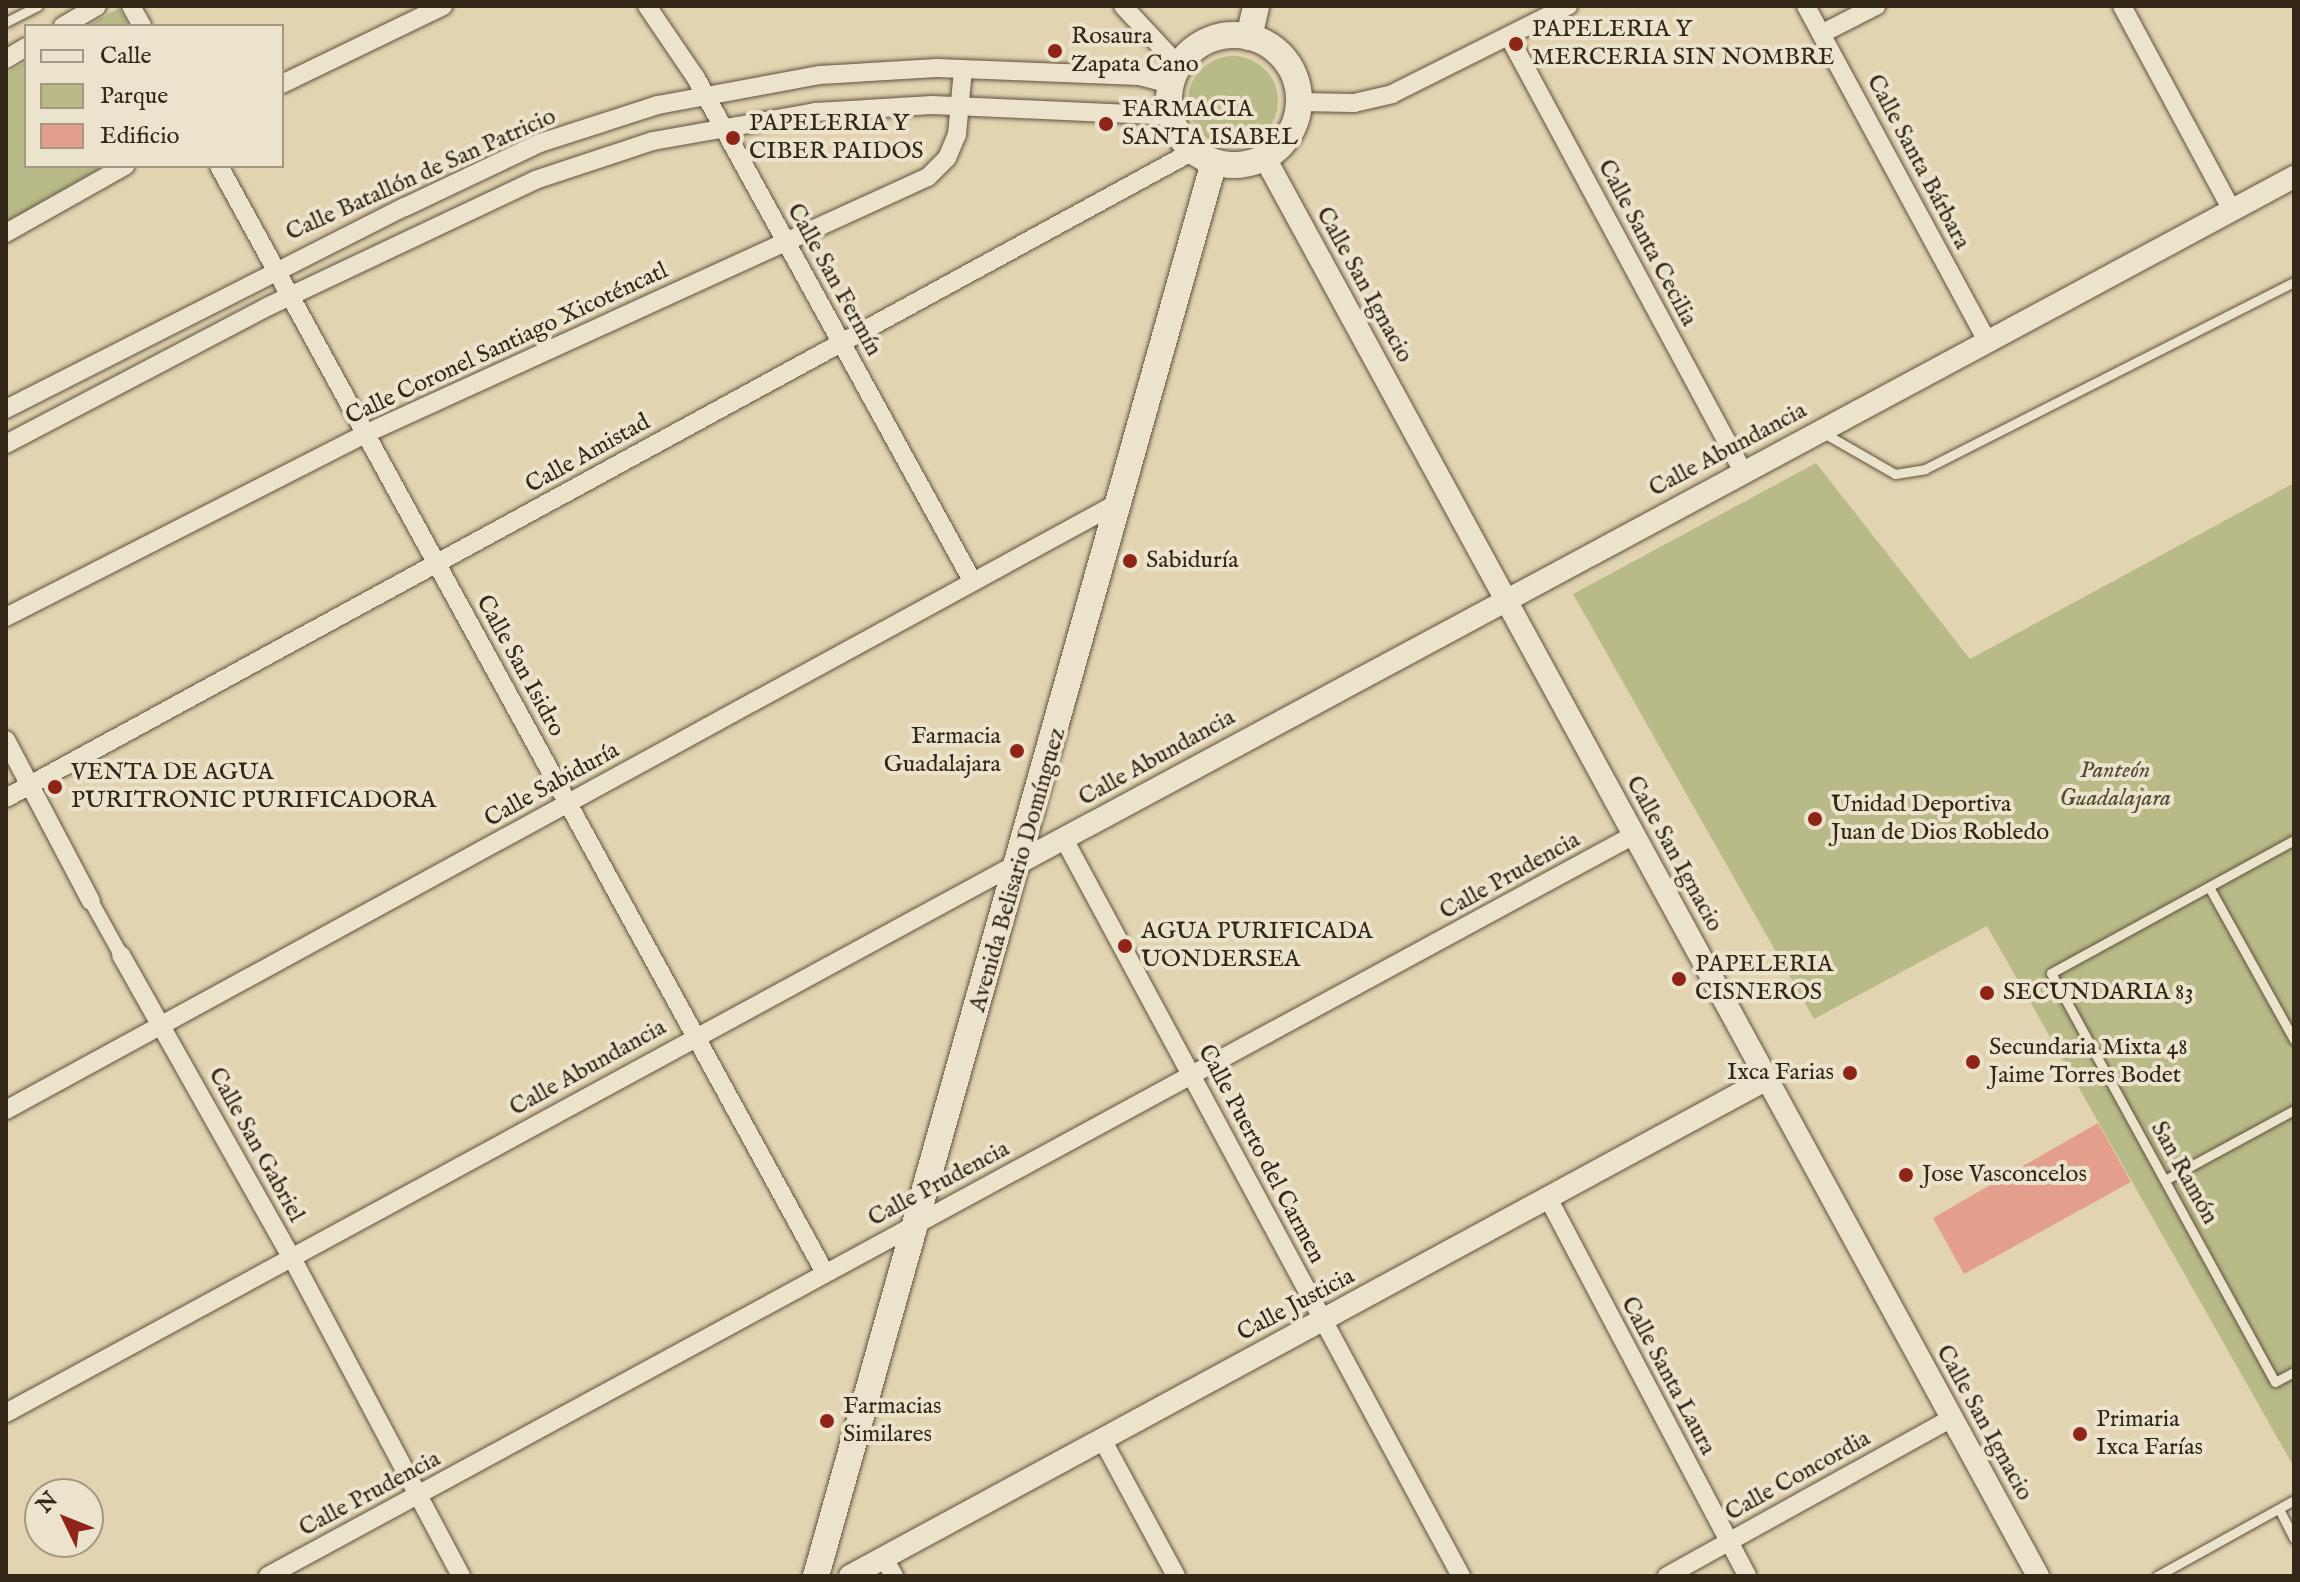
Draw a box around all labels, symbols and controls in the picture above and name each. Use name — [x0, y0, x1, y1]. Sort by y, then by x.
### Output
place label: PAPELERIA Y MERCERIA SIN NOMBRE — [1532, 16, 1834, 72]
place label: Rosaura Zapata Cano — [1071, 23, 1199, 79]
legend — [24, 24, 284, 168]
marker: PAPELERIA Y MERCERIA SIN NOMBRE — [1507, 35, 1525, 53]
text: Calle — [100, 41, 152, 72]
marker: Rosaura Zapata Cano — [1046, 42, 1064, 60]
street label: Calle Santa Bárbara — [1860, 70, 1976, 254]
text: Parque — [100, 81, 168, 112]
place label: FARMACIA SANTA ISABEL — [1122, 96, 1298, 152]
street label: Calle Batallón de San Patricio — [282, 102, 560, 248]
place label: PAPELERIA Y CIBER PAIDOS — [749, 110, 924, 166]
marker: FARMACIA SANTA ISABEL — [1097, 115, 1115, 133]
text: Edificio — [100, 121, 179, 152]
marker: PAPELERIA Y CIBER PAIDOS — [724, 129, 742, 147]
street label: Calle Santa Cecilia — [1591, 155, 1703, 331]
street label: Calle San Fermín — [780, 199, 888, 361]
street label: Calle San Ignacio — [1309, 202, 1419, 368]
street label: Calle Coronel Santiago Xicoténcatl — [341, 257, 673, 431]
street label: Calle Abundancia — [1644, 396, 1812, 504]
street label: Calle Amistad — [521, 408, 655, 500]
place label: Sabiduría — [1146, 547, 1239, 575]
marker: Sabiduría — [1121, 552, 1139, 570]
street label: Calle San Isidro — [469, 590, 571, 742]
street label: Calle Abundancia — [1074, 703, 1240, 813]
place label: Farmacia Guadalajara — [884, 723, 1001, 779]
street label: Avenida Belisario Domínguez — [964, 725, 1072, 1015]
street label: Calle Sabiduría — [480, 736, 624, 834]
marker: Farmacia Guadalajara — [1008, 742, 1026, 760]
park label: Panteón Guadalajara — [2059, 757, 2171, 813]
place label: VENTA DE AGUA PURITRONIC PURIFICADORA — [71, 759, 436, 815]
street label: Calle San Ignacio — [1619, 771, 1729, 937]
marker: VENTA DE AGUA PURITRONIC PURIFICADORA — [46, 778, 64, 796]
place label: Unidad Deportiva Juan de Dios Robledo — [1831, 791, 2049, 847]
marker: Unidad Deportiva Juan de Dios Robledo — [1806, 810, 1824, 828]
street label: Calle Prudencia — [1435, 826, 1585, 926]
place label: AGUA PURIFICADA UONDERSEA — [1141, 918, 1373, 974]
marker: AGUA PURIFICADA UONDERSEA — [1116, 937, 1134, 955]
place label: PAPELERIA CISNEROS — [1695, 951, 1833, 1007]
marker: PAPELERIA CISNEROS — [1670, 970, 1688, 988]
place label: SECUNDARIA 83 — [2003, 979, 2193, 1007]
marker: SECUNDARIA 83 — [1978, 984, 1996, 1002]
street label: Calle Abundancia — [505, 1013, 671, 1123]
place label: Secundaria Mixta 48 Jaime Torres Bodet — [1989, 1034, 2188, 1090]
street label: Calle Puerto del Carmen — [1191, 1040, 1331, 1268]
marker: Secundaria Mixta 48 Jaime Torres Bodet — [1964, 1053, 1982, 1071]
place label: Ixca Farias — [1727, 1059, 1834, 1087]
street label: Calle San Gabriel — [202, 1063, 310, 1227]
marker: Ixca Farias — [1841, 1064, 1859, 1082]
street label: San Ramón — [2144, 1116, 2224, 1230]
street label: Calle Prudencia — [864, 1135, 1014, 1233]
place label: Jose Vasconcelos — [1922, 1161, 2087, 1189]
marker: Jose Vasconcelos — [1897, 1166, 1915, 1184]
street label: Calle Justicia — [1233, 1262, 1359, 1348]
street label: Calle Santa Laura — [1614, 1292, 1722, 1460]
street label: Calle San Ignacio — [1929, 1340, 2039, 1506]
place label: Farmacias Similares — [843, 1393, 942, 1449]
place label: Primaria Ixca Farías — [2096, 1406, 2203, 1462]
marker: Farmacias Similares — [818, 1412, 836, 1430]
street label: Calle Concordia — [1721, 1424, 1875, 1528]
marker: Primaria Ixca Farías — [2071, 1425, 2089, 1443]
street label: Calle Prudencia — [295, 1445, 445, 1543]
north arrow — [24, 1478, 104, 1558]
text: N — [31, 1486, 65, 1520]

